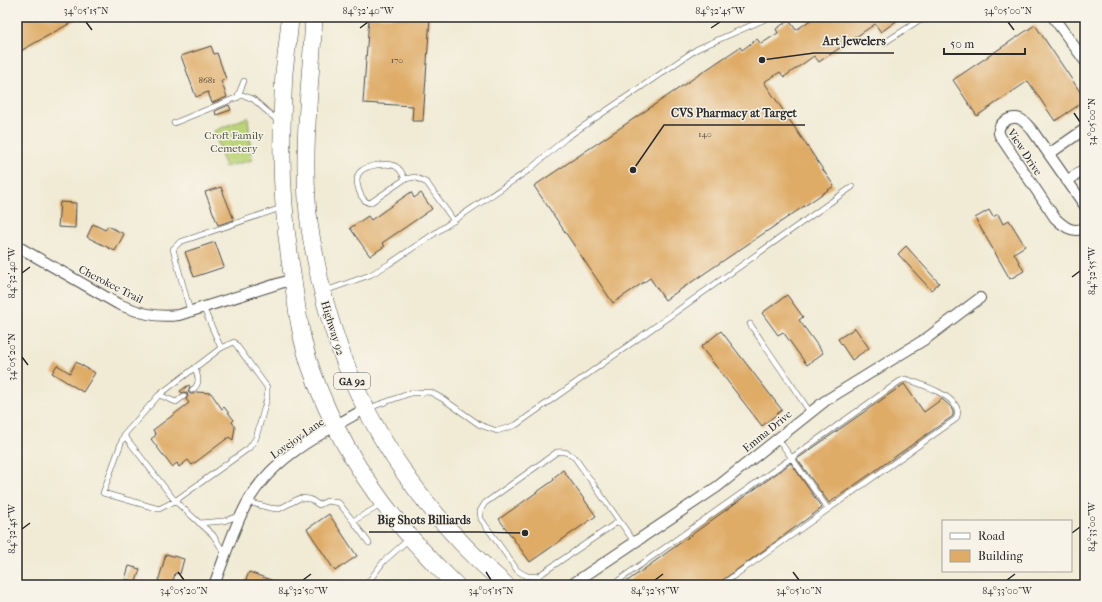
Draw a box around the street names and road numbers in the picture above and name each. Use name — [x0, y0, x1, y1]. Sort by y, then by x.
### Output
street label: View Drive — [1004, 126, 1045, 179]
street label: Cherokee Trail — [76, 263, 145, 306]
street label: Highway 92 — [318, 299, 347, 357]
road number: GA 92 — [334, 373, 370, 389]
street label: Emma Drive — [740, 407, 795, 455]
street label: Lovejoy Lane — [268, 415, 327, 462]

